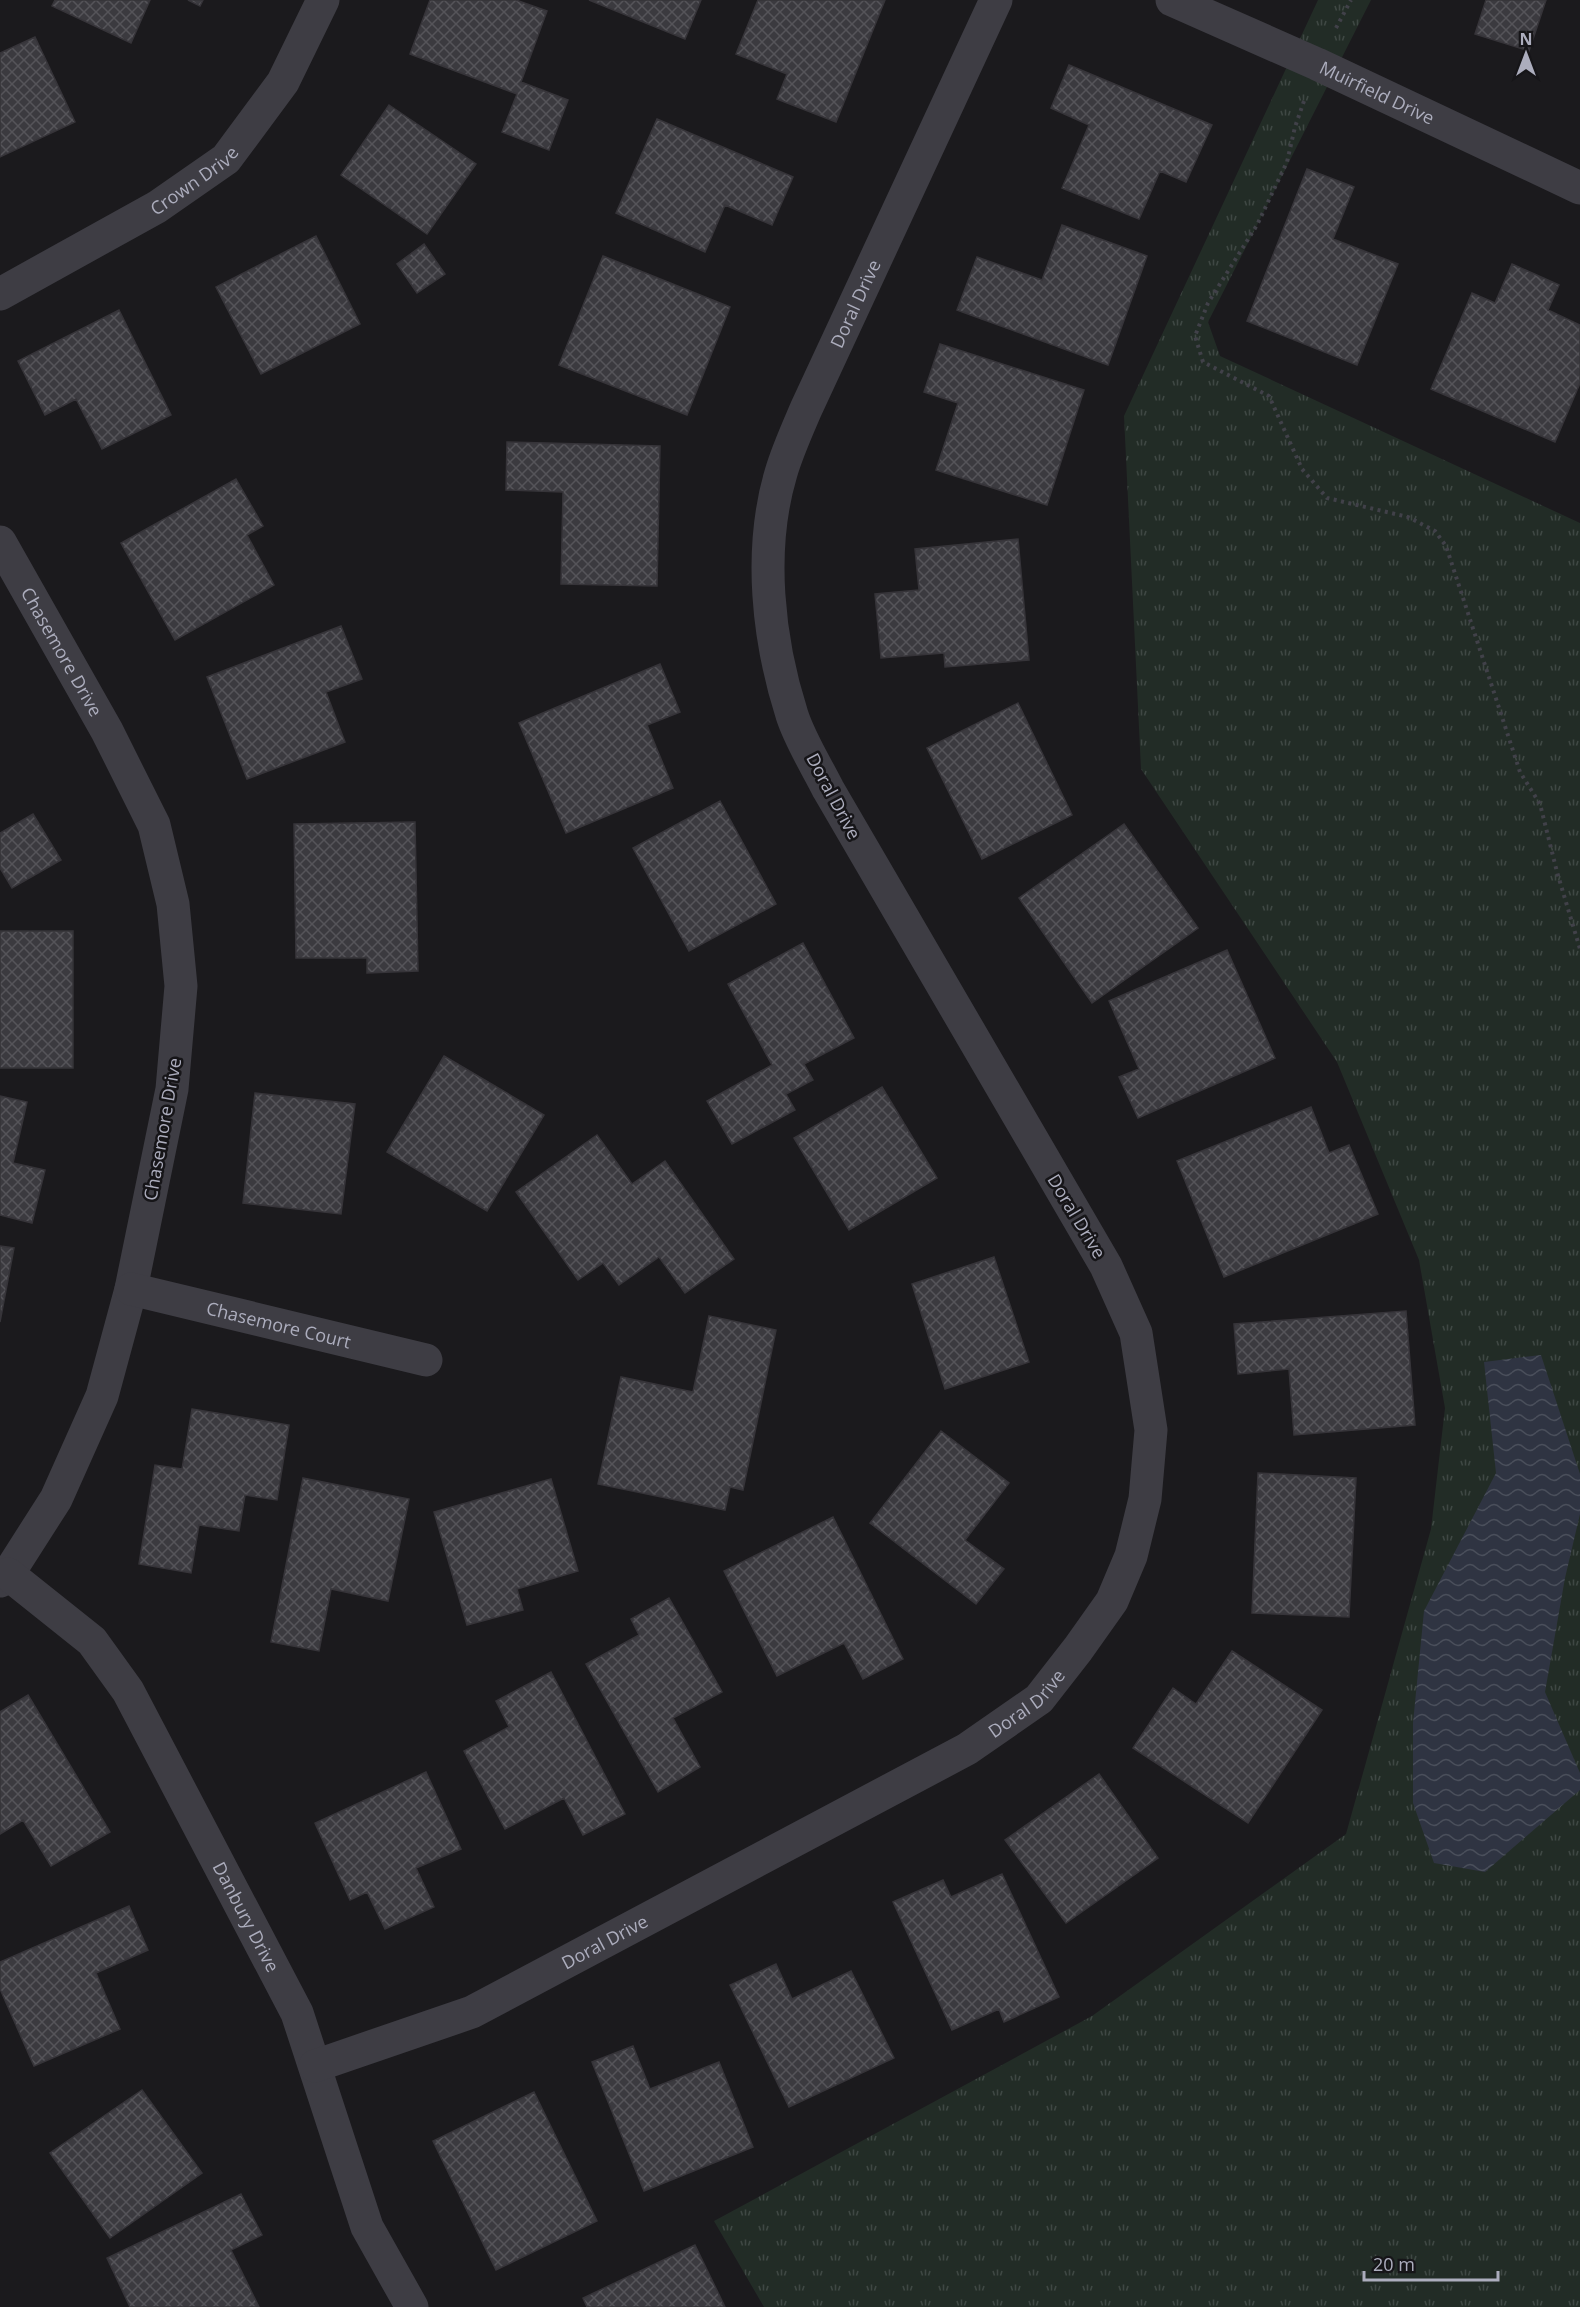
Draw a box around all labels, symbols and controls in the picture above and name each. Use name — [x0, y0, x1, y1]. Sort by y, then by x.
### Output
north arrow — [1496, 24, 1556, 84]
text: N — [1519, 28, 1533, 50]
street label: Muirfield Drive — [1316, 55, 1438, 130]
street label: Crown Drive — [146, 141, 243, 220]
street label: Doral Drive — [824, 256, 886, 352]
street label: Chasemore Drive — [16, 583, 108, 721]
street label: Doral Drive — [801, 749, 867, 843]
street label: Chasemore Drive — [138, 1056, 186, 1202]
street label: Doral Drive — [1042, 1169, 1112, 1263]
street label: Chasemore Court — [204, 1296, 353, 1354]
street label: Doral Drive — [983, 1664, 1070, 1743]
street label: Danbury Drive — [208, 1857, 285, 1976]
street label: Doral Drive — [557, 1909, 652, 1974]
scale bar — [1364, 2244, 1498, 2282]
text: 20 m — [1373, 2252, 1415, 2276]

